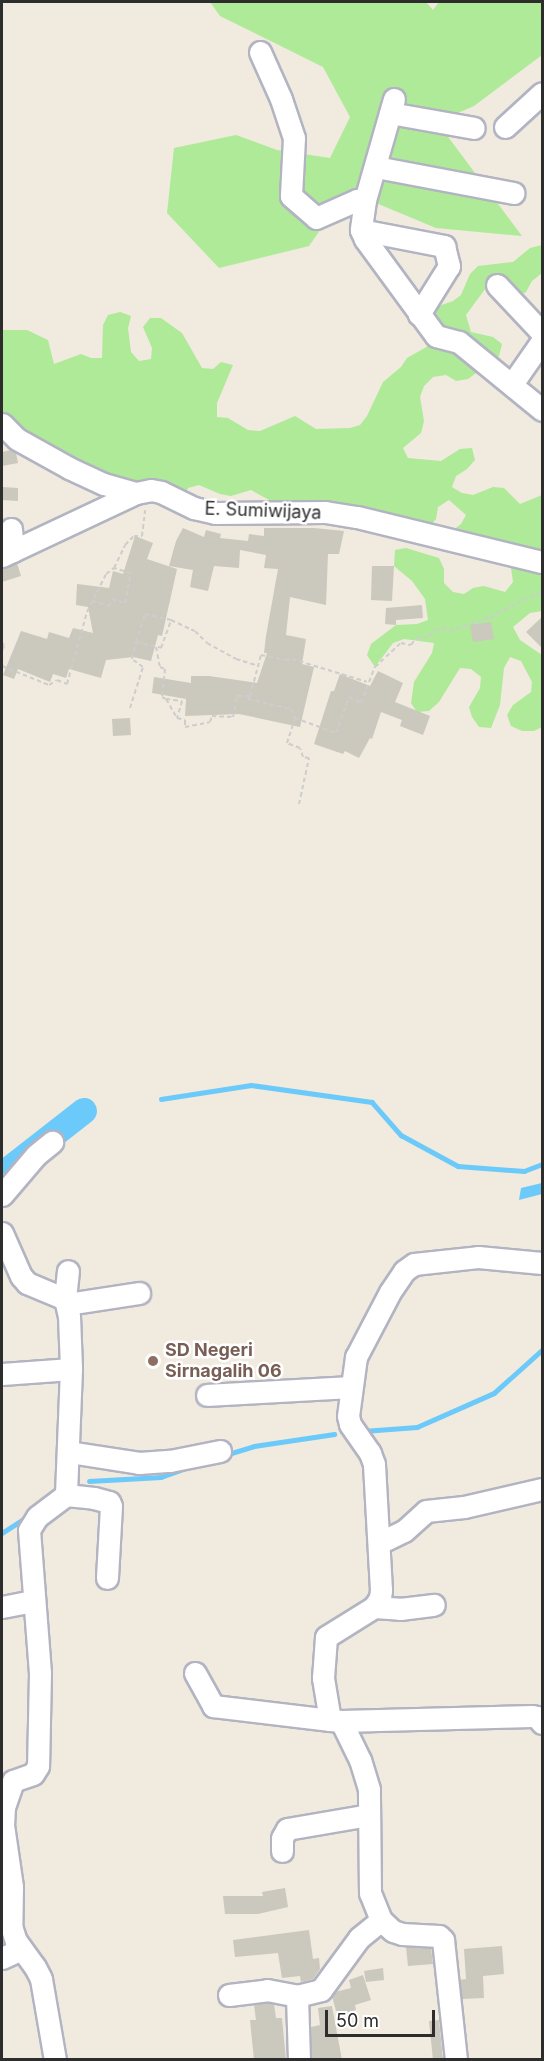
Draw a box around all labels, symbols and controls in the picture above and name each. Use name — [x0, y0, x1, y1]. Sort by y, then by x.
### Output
street label: E. Sumiwijaya — [204, 498, 322, 524]
place label: SD Negeri Sirnagalih 06 — [165, 1340, 282, 1382]
marker: SD Negeri Sirnagalih 06 — [146, 1354, 160, 1368]
scale bar — [328, 1998, 438, 2036]
text: 50 m — [336, 2010, 379, 2031]

